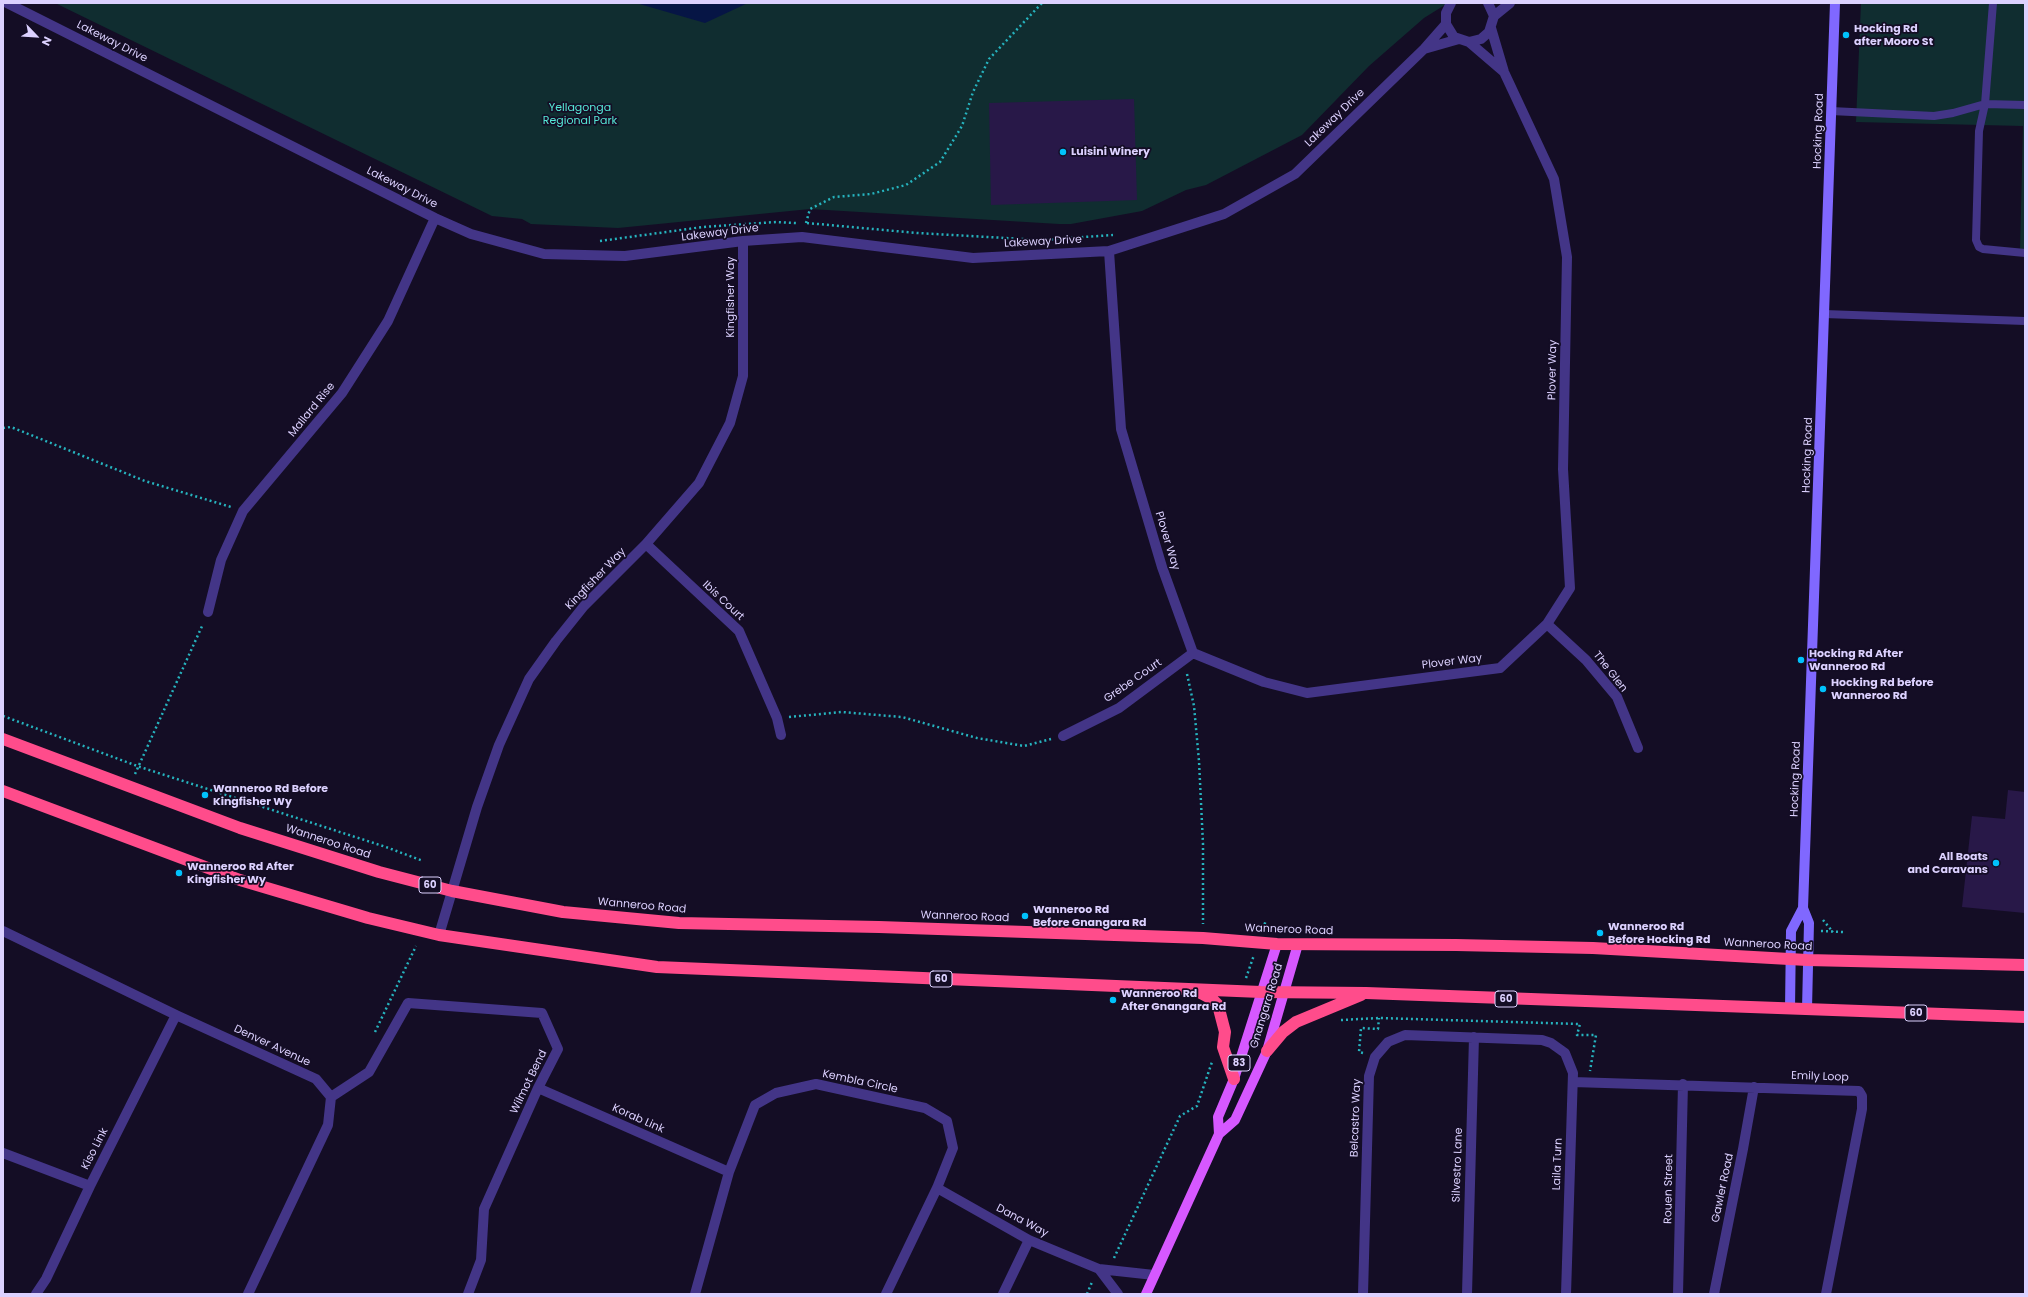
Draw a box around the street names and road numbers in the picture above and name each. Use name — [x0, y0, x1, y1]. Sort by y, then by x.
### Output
street label: Lakeway Drive — [74, 18, 150, 66]
street label: Lakeway Drive — [1302, 86, 1368, 150]
street label: Hocking Road — [1811, 93, 1827, 169]
street label: Lakeway Drive — [364, 164, 440, 212]
street label: Lakeway Drive — [681, 222, 759, 244]
street label: Lakeway Drive — [1004, 233, 1082, 251]
street label: Kingfisher Way — [724, 256, 738, 338]
street label: Plover Way — [1546, 340, 1560, 400]
street label: Mallard Rise — [286, 380, 338, 440]
street label: Hocking Road — [1800, 417, 1816, 493]
street label: Plover Way — [1152, 510, 1182, 572]
street label: Kingfisher Way — [563, 545, 629, 613]
street label: Ibis Court — [699, 578, 747, 624]
street label: The Glen — [1590, 649, 1630, 695]
street label: Plover Way — [1421, 652, 1483, 672]
street label: Grebe Court — [1102, 656, 1164, 706]
street label: Hocking Road — [1788, 741, 1804, 817]
street label: Wanneroo Road — [284, 822, 372, 862]
road number: 60 — [419, 877, 441, 893]
street label: Wanneroo Road — [597, 896, 687, 916]
street label: Wanneroo Road — [920, 909, 1010, 925]
street label: Wanneroo Road — [1244, 922, 1334, 938]
street label: Wanneroo Road — [1723, 936, 1813, 954]
street label: Gnangara Road — [1248, 962, 1286, 1050]
road number: 60 — [930, 971, 952, 987]
road number: 60 — [1495, 991, 1517, 1007]
road number: 60 — [1905, 1005, 1927, 1021]
street label: Denver Avenue — [232, 1022, 312, 1070]
street label: Wilmot Bend — [508, 1048, 550, 1116]
road number: 83 — [1228, 1055, 1250, 1071]
street label: Kembla Circle — [821, 1068, 899, 1096]
street label: Emily Loop — [1791, 1069, 1849, 1085]
street label: Belcastro Way — [1348, 1079, 1364, 1157]
street label: Korab Link — [610, 1102, 666, 1136]
street label: Kiso Link — [79, 1126, 111, 1172]
street label: Silvestro Lane — [1450, 1127, 1466, 1203]
street label: Laila Turn — [1550, 1138, 1566, 1190]
street label: Gawler Road — [1709, 1152, 1737, 1224]
street label: Rouen Street — [1662, 1154, 1676, 1224]
street label: Dana Way — [994, 1202, 1050, 1240]

